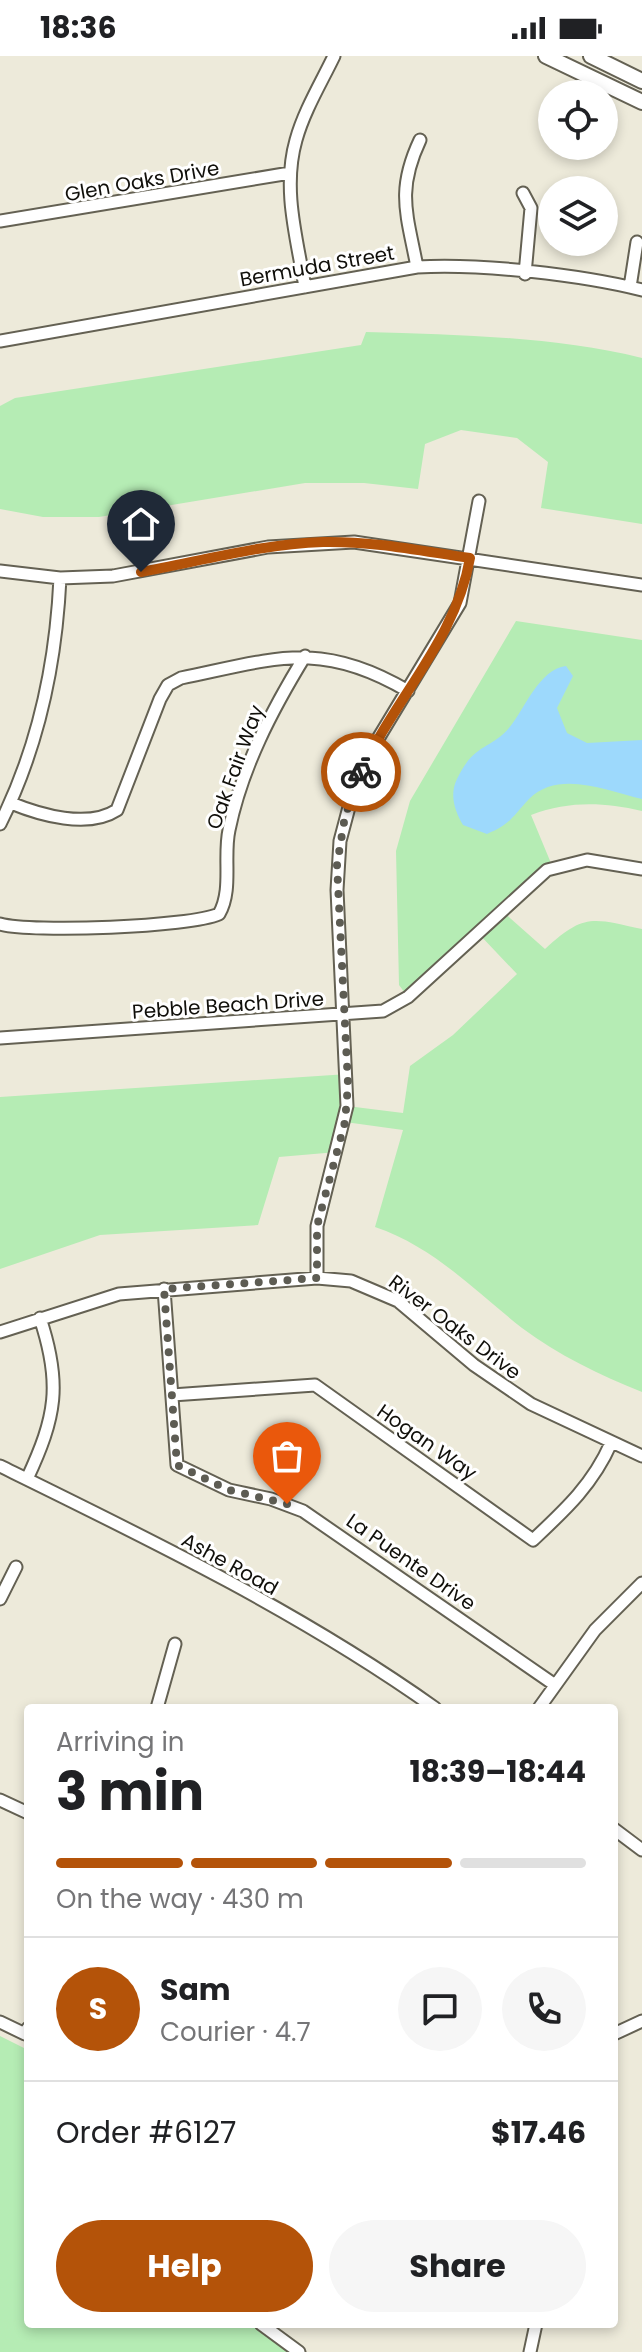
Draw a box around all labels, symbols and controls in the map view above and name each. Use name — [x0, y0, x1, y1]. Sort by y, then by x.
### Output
text: 18:36 — [40, 6, 117, 49]
map controls — [538, 80, 618, 256]
button: locate — [538, 80, 618, 160]
street label: Glen Oaks Drive — [63, 154, 221, 208]
button: layers — [538, 176, 618, 256]
street label: Bermuda Street — [238, 239, 396, 293]
pin — [107, 490, 175, 572]
icon: home — [119, 502, 163, 546]
street label: Oak Fair Way — [200, 701, 270, 833]
courier — [321, 732, 401, 812]
icon: bike — [339, 750, 383, 794]
street label: Pebble Beach Drive — [131, 984, 325, 1026]
street label: River Oaks Drive — [383, 1268, 527, 1386]
street label: Hogan Way — [371, 1397, 483, 1487]
pin — [253, 1422, 321, 1504]
icon: bag — [265, 1434, 309, 1478]
street label: La Puente Drive — [341, 1507, 481, 1617]
street label: Ashe Road — [177, 1526, 283, 1602]
text: Arriving in — [56, 1724, 185, 1760]
text: 18:39–18:44 — [409, 1750, 586, 1793]
text: 3 min — [56, 1755, 204, 1828]
text: On the way · 430 m — [56, 1881, 304, 1917]
button: chat — [398, 1967, 482, 2051]
button: phone — [502, 1967, 586, 2051]
text: Sam — [160, 1968, 231, 2011]
text: S — [89, 1987, 107, 2030]
text: Courier · 4.7 — [160, 2014, 311, 2050]
text: Order #6127 — [56, 2111, 236, 2154]
text: $17.46 — [491, 2111, 586, 2154]
button: Help — [56, 2220, 313, 2312]
button: Share — [329, 2220, 586, 2312]

